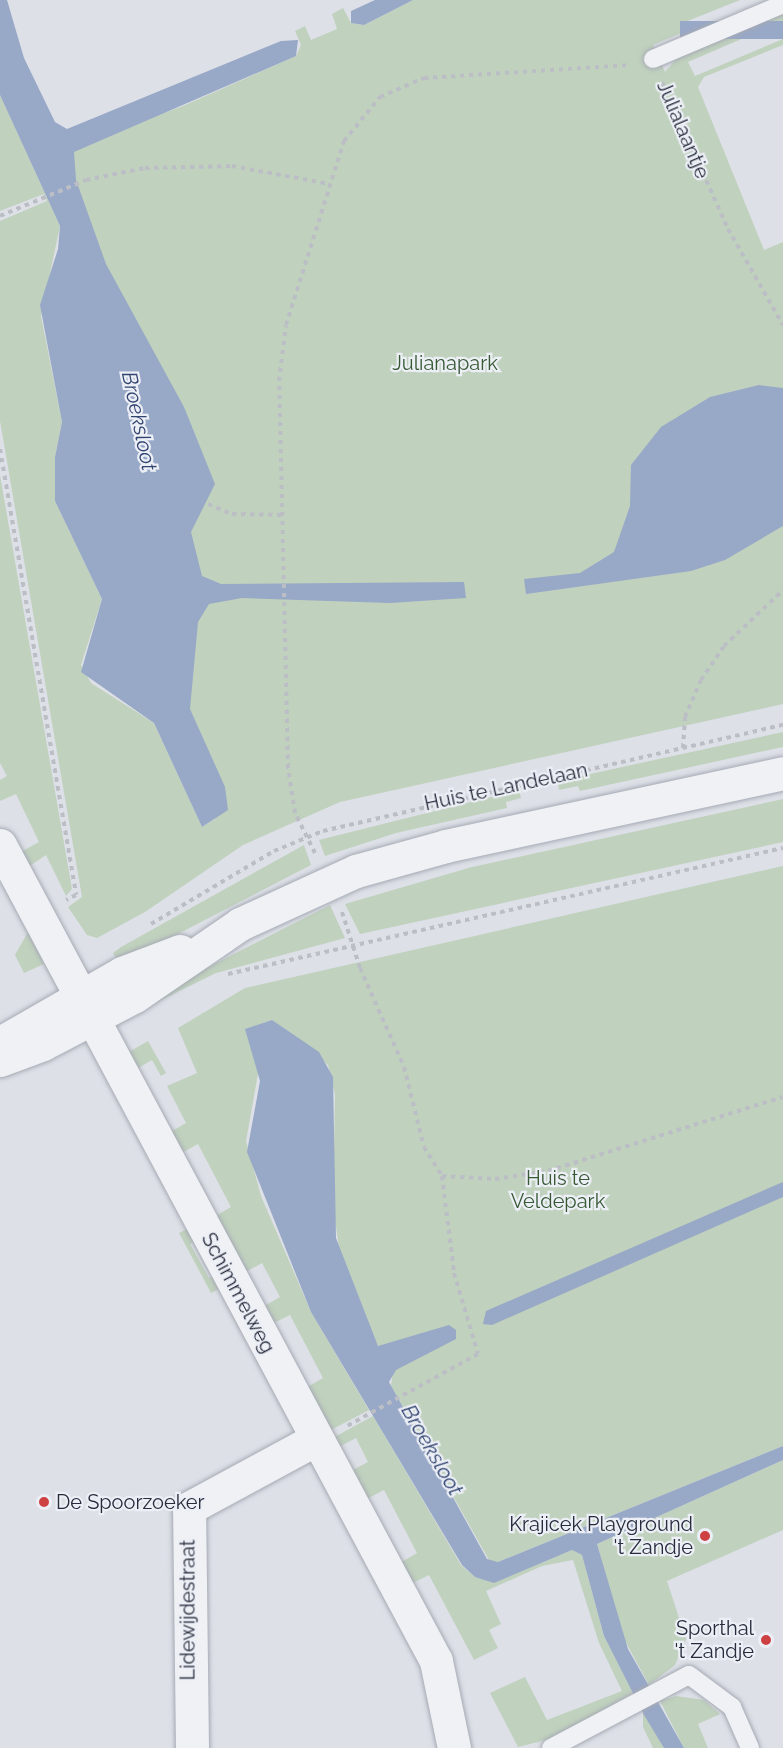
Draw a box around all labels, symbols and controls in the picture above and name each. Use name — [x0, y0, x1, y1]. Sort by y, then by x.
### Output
street label: Julialaantje — [652, 78, 714, 182]
park label: Julianapark — [392, 351, 498, 375]
water label: Broeksloot — [116, 369, 162, 473]
street label: Huis te Landelaan — [422, 758, 590, 816]
park label: Huis te Veldepark — [511, 1166, 605, 1213]
street label: Schimmelweg — [196, 1229, 280, 1357]
water label: Broeksloot — [396, 1400, 468, 1500]
place label: De Spoorzoeker — [56, 1490, 205, 1514]
marker: De Spoorzoeker — [37, 1495, 51, 1509]
place label: Krajicek Playground 't Zandje — [509, 1512, 693, 1559]
marker: Krajicek Playground 't Zandje — [698, 1529, 712, 1543]
street label: Lidewijdestraat — [176, 1540, 200, 1680]
place label: Sporthal 't Zandje — [674, 1616, 754, 1663]
marker: Sporthal 't Zandje — [759, 1633, 773, 1647]

